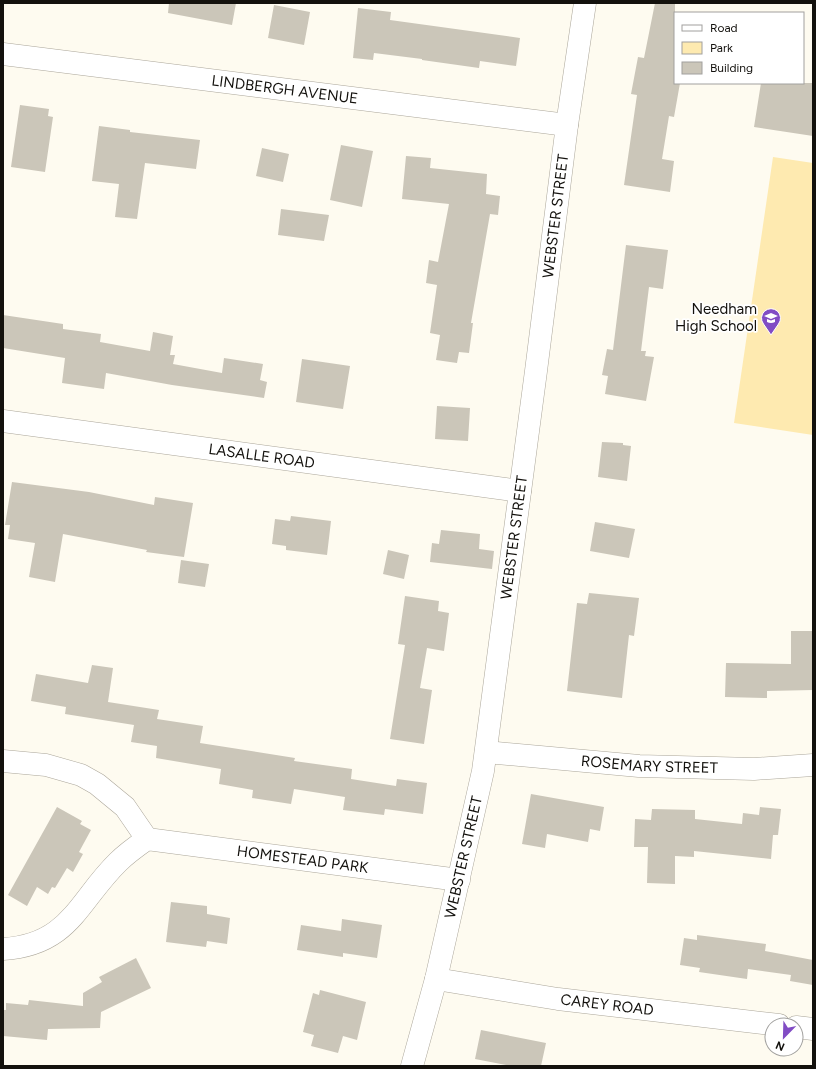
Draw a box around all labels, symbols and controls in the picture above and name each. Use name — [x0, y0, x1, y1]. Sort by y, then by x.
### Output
legend — [674, 12, 804, 84]
text: Road — [710, 21, 738, 35]
text: Park — [710, 41, 733, 55]
text: Building — [710, 61, 753, 75]
street label: LINDBERGH AVENUE — [210, 71, 359, 108]
street label: WEBSTER STREET — [539, 152, 572, 279]
place label: Needham High School — [675, 300, 757, 335]
school or university icon: Needham High School — [760, 307, 782, 335]
street label: LASALLE ROAD — [207, 440, 316, 472]
street label: WEBSTER STREET — [497, 474, 531, 601]
street label: ROSEMARY STREET — [580, 752, 719, 777]
street label: WEBSTER STREET — [441, 794, 486, 920]
street label: HOMESTEAD PARK — [236, 842, 370, 877]
street label: CAREY ROAD — [560, 990, 655, 1019]
north arrow — [764, 1017, 804, 1057]
text: N — [774, 1038, 787, 1053]

